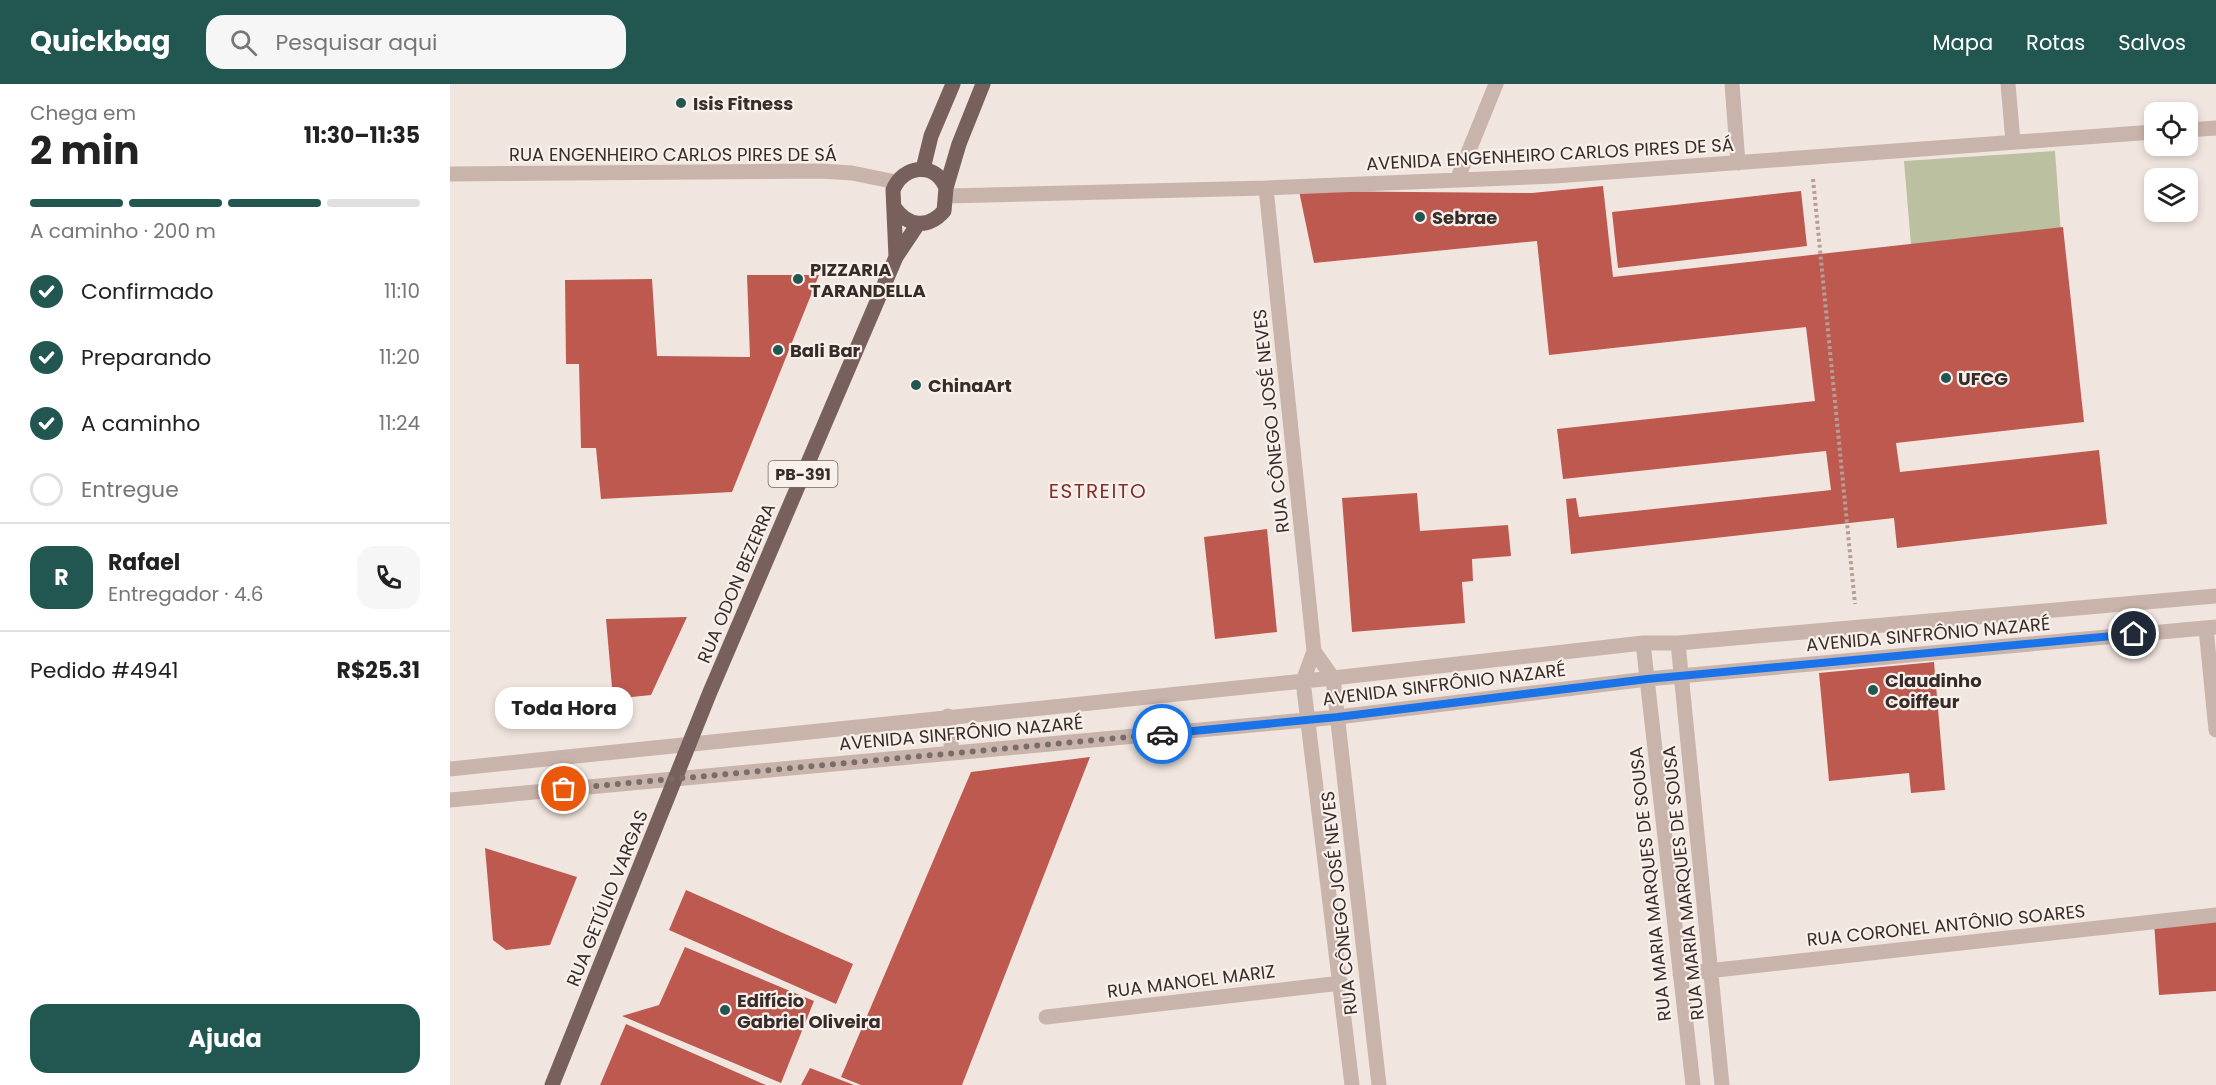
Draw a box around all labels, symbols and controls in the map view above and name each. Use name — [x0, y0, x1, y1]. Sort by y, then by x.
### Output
search box — [206, 15, 626, 69]
text: Quickbag — [30, 22, 170, 61]
icon: search — [227, 26, 260, 59]
text: Pesquisar aqui — [275, 27, 437, 58]
text: Mapa — [1932, 28, 1993, 57]
text: Rotas — [2026, 28, 2085, 57]
text: Salvos — [2118, 28, 2186, 57]
place label: Isis Fitness — [693, 91, 793, 116]
marker: Isis Fitness — [674, 96, 688, 110]
text: Chega em — [30, 99, 136, 127]
map controls — [2144, 102, 2198, 222]
button: locate — [2144, 102, 2198, 156]
text: 11:30–11:35 — [304, 120, 420, 151]
text: 2 min — [30, 123, 140, 178]
street label: AVENIDA ENGENHEIRO CARLOS PIRES DE SÁ — [1365, 132, 1735, 176]
street label: RUA ENGENHEIRO CARLOS PIRES DE SÁ — [509, 142, 837, 167]
button: layers — [2144, 168, 2198, 222]
place label: Sebrae — [1432, 205, 1497, 230]
marker: Sebrae — [1413, 210, 1427, 224]
text: A caminho · 200 m — [30, 217, 216, 245]
place label: PIZZARIA TARANDELLA — [810, 257, 926, 303]
marker: PIZZARIA TARANDELLA — [791, 272, 805, 286]
icon: check — [30, 275, 63, 308]
text: Confirmado — [81, 276, 214, 307]
text: 11:10 — [384, 277, 420, 305]
street label: RUA CÔNEGO JOSÉ NEVES — [1247, 308, 1295, 534]
place label: Bali Bar — [790, 338, 861, 363]
icon: check — [30, 341, 63, 374]
text: Preparando — [81, 342, 211, 373]
text: 11:20 — [379, 343, 420, 371]
marker: Bali Bar — [771, 343, 785, 357]
place label: UFCG — [1958, 366, 2008, 391]
marker: UFCG — [1939, 371, 1953, 385]
place label: ChinaArt — [928, 373, 1012, 398]
marker: ChinaArt — [909, 378, 923, 392]
icon: check — [30, 407, 63, 440]
text: A caminho — [81, 408, 200, 439]
text: 11:24 — [379, 409, 420, 437]
road number: PB-391 — [768, 461, 838, 487]
text: Entregue — [81, 474, 179, 505]
district label: ESTREITO — [1049, 477, 1147, 505]
street label: RUA ODON BEZERRA — [691, 499, 781, 667]
button: phone — [357, 546, 420, 609]
text: Rafael — [108, 547, 180, 578]
text: R — [54, 562, 69, 593]
text: Entregador · 4.6 — [108, 580, 263, 608]
pin — [2108, 608, 2159, 659]
street label: AVENIDA SINFRÔNIO NAZARÉ — [1805, 611, 2051, 657]
icon: home — [2117, 617, 2150, 650]
text: Pedido #4941 — [30, 655, 179, 686]
text: R$25.31 — [337, 655, 420, 686]
street label: AVENIDA SINFRÔNIO NAZARÉ — [1321, 657, 1567, 711]
place label: Claudinho Coiffeur — [1885, 668, 1982, 714]
marker: Claudinho Coiffeur — [1866, 683, 1880, 697]
callout: Toda Hora — [495, 687, 633, 729]
text: Toda Hora — [511, 694, 617, 722]
courier — [1132, 704, 1192, 764]
street label: AVENIDA SINFRÔNIO NAZARÉ — [838, 710, 1084, 756]
icon: car — [1146, 718, 1179, 751]
street label: RUA MARIA MARQUES DE SOUSA — [1656, 745, 1710, 1021]
street label: RUA MARIA MARQUES DE SOUSA — [1623, 746, 1677, 1022]
pin — [538, 763, 589, 814]
icon: bag — [547, 772, 580, 805]
street label: RUA CÔNEGO JOSÉ NEVES — [1315, 790, 1363, 1016]
street label: RUA GETÚLIO VARGAS — [560, 806, 654, 990]
street label: RUA CORONEL ANTÔNIO SOARES — [1805, 898, 2087, 952]
street label: RUA MANOEL MARIZ — [1106, 958, 1276, 1004]
place label: Edifício Gabriel Oliveira — [737, 988, 881, 1034]
marker: Edifício Gabriel Oliveira — [718, 1003, 732, 1017]
button: Ajuda — [30, 1004, 420, 1073]

